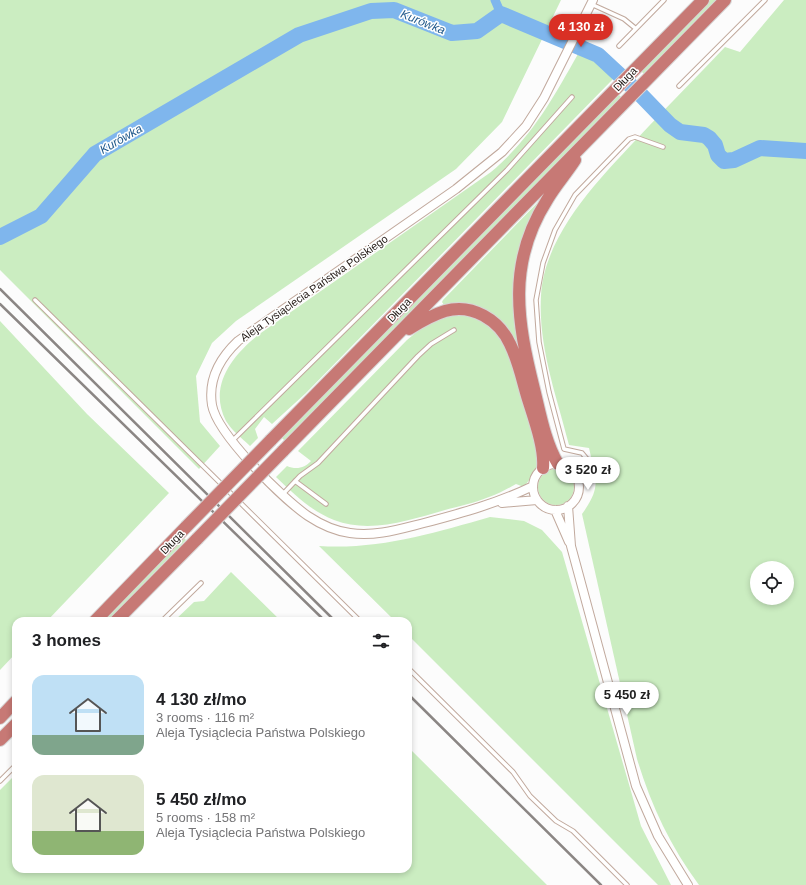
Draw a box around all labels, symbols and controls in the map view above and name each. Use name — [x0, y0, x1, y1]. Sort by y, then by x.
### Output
water label: Kurówka — [399, 7, 448, 37]
pin: 4 130 zł — [540, 14, 622, 48]
text: 4 130 zł — [558, 19, 604, 34]
street label: Długa — [611, 64, 640, 94]
water label: Kurówka — [97, 121, 145, 157]
street label: Aleja Tysiąclecia Państwa Polskiego — [238, 232, 390, 344]
street label: Długa — [385, 295, 414, 325]
pin: 3 520 zł — [547, 457, 629, 491]
text: 3 520 zł — [565, 462, 611, 477]
street label: Długa — [158, 527, 187, 557]
map controls — [750, 561, 794, 605]
button: locate — [750, 561, 794, 605]
icon: filters — [370, 630, 392, 652]
text: 3 homes — [32, 631, 101, 650]
pin: 5 450 zł — [586, 682, 668, 716]
text: 5 450 zł — [604, 687, 650, 702]
text: 4 130 zł/mo — [156, 690, 247, 709]
icon: home — [64, 691, 112, 739]
text: 3 rooms · 116 m² — [156, 710, 254, 725]
text: Aleja Tysiąclecia Państwa Polskiego — [156, 725, 365, 740]
text: 5 450 zł/mo — [156, 790, 247, 809]
icon: home — [64, 791, 112, 839]
text: 5 rooms · 158 m² — [156, 810, 255, 825]
text: Aleja Tysiąclecia Państwa Polskiego — [156, 825, 365, 840]

